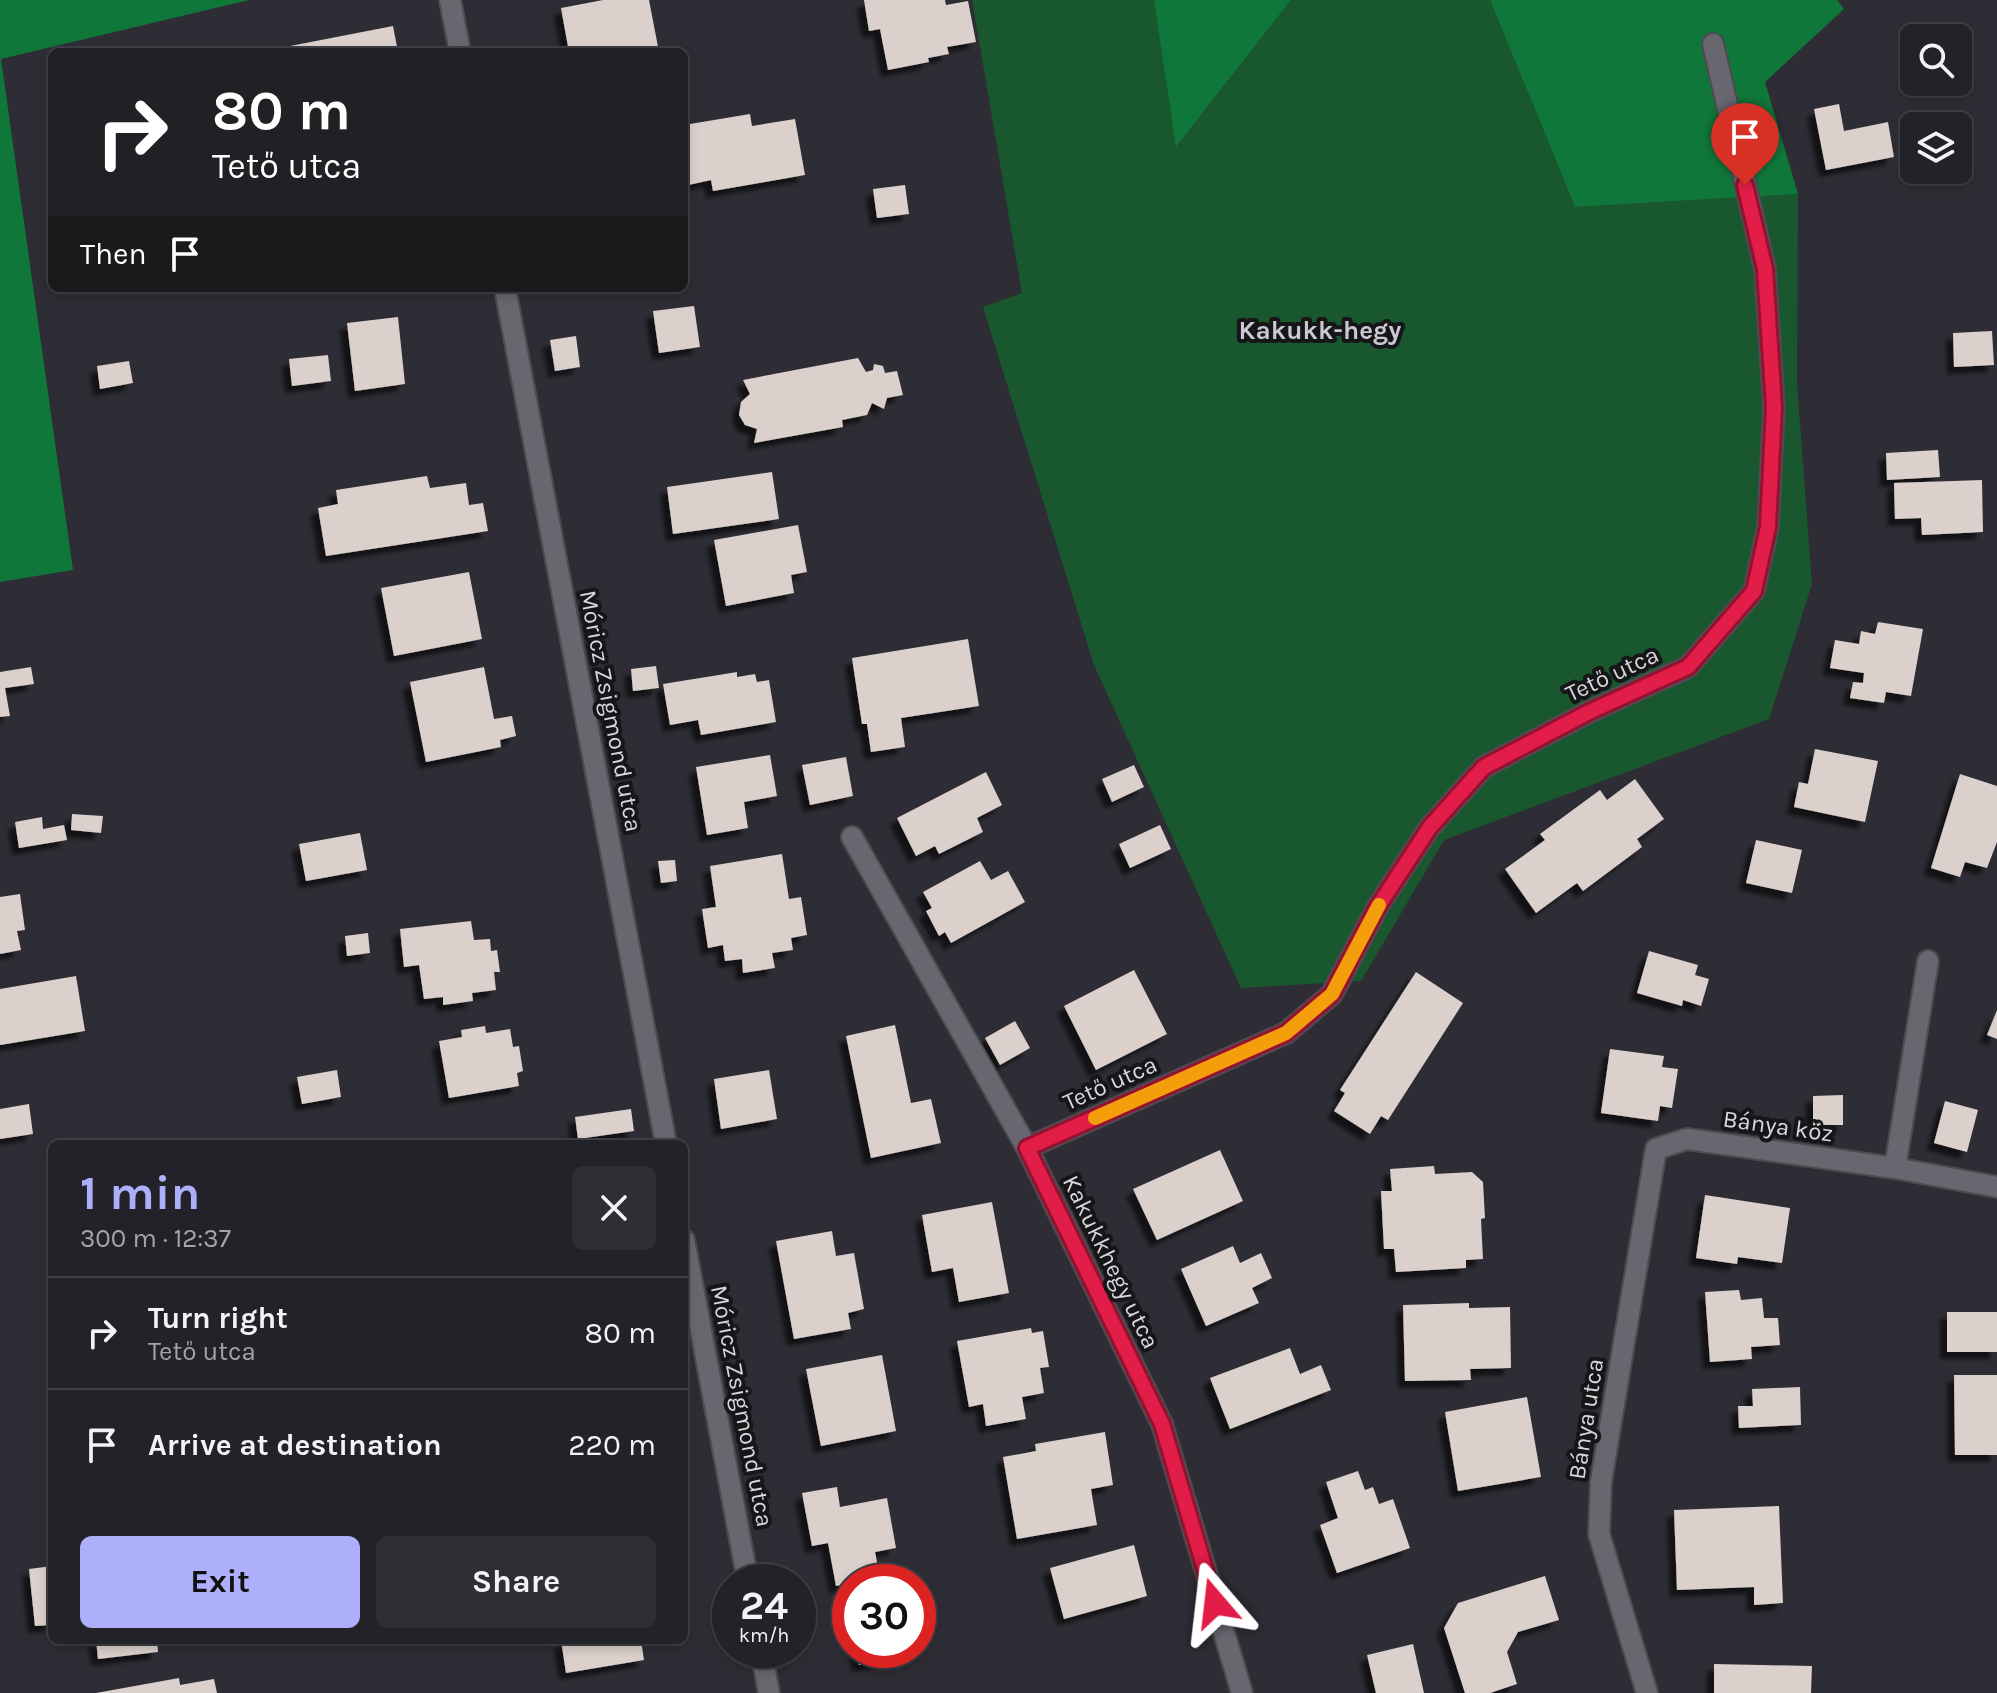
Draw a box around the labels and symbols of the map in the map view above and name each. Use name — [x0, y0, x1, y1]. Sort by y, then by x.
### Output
pin — [1711, 103, 1779, 185]
district label: Kakukk-hegy — [1239, 315, 1401, 346]
street label: Móricz Zsigmond utca — [574, 588, 648, 834]
street label: Tető utca — [1561, 640, 1663, 708]
street label: Tető utca — [1059, 1050, 1161, 1116]
street label: Bánya köz — [1721, 1104, 1835, 1148]
street label: Kakukkhegy utca — [1057, 1171, 1165, 1353]
street label: Móricz Zsigmond utca — [705, 1283, 779, 1529]
street label: Bánya utca — [1563, 1357, 1609, 1481]
position arrow — [1173, 1561, 1257, 1645]
speed limit sign: 30 — [832, 1564, 936, 1668]

